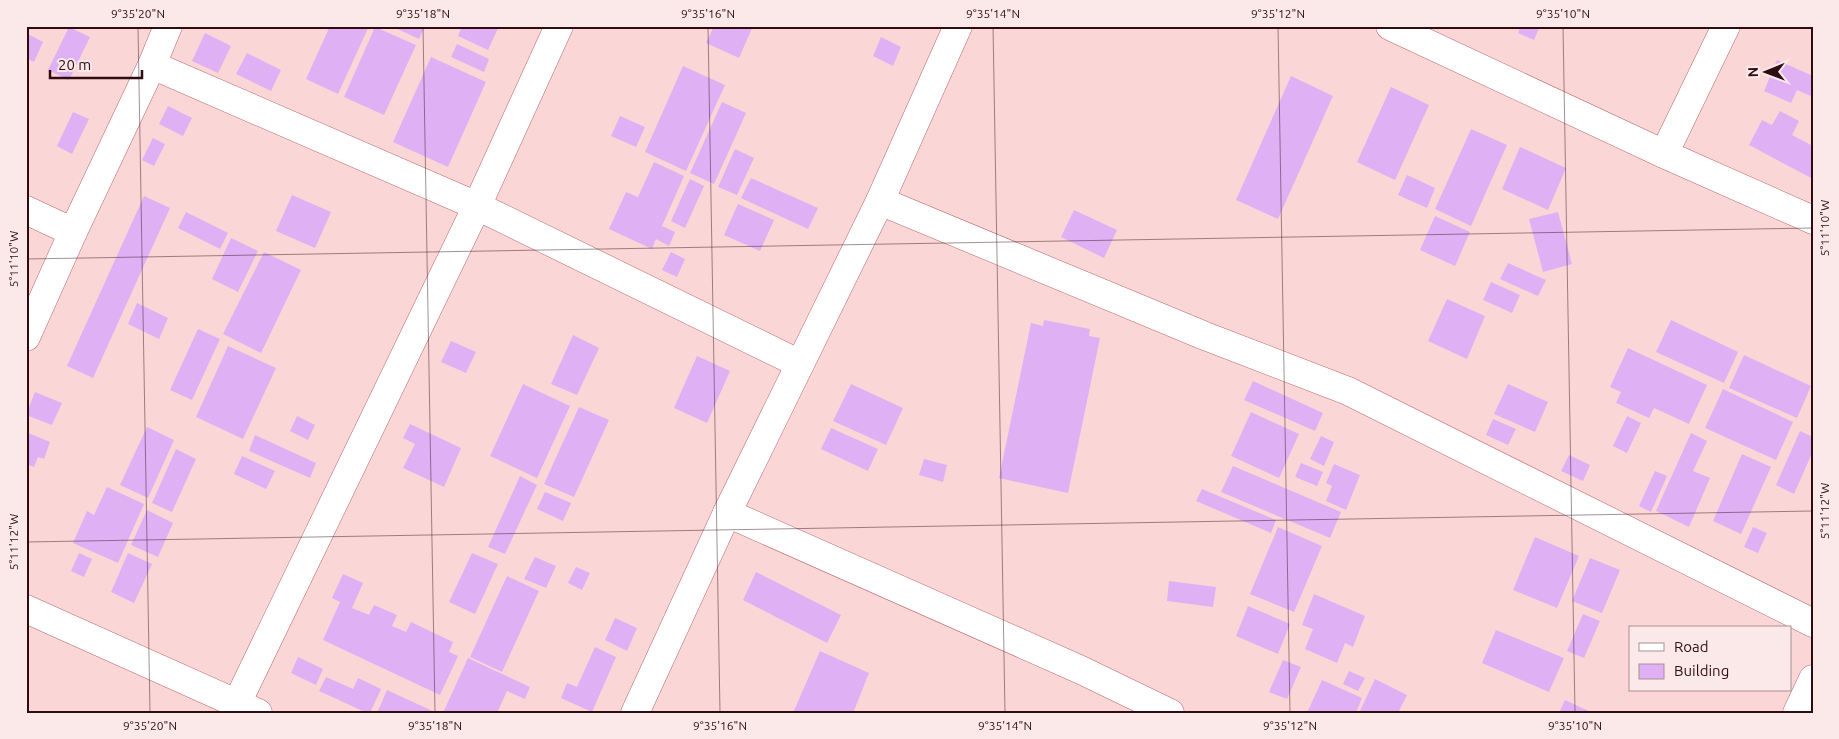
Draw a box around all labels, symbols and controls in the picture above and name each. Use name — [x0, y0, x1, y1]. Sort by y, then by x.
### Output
text: 9°35'20"N — [111, 7, 165, 20]
text: 9°35'18"N — [396, 7, 450, 20]
text: 9°35'16"N — [681, 7, 735, 20]
text: 9°35'14"N — [966, 7, 1020, 20]
text: 9°35'12"N — [1251, 7, 1305, 20]
text: 9°35'10"N — [1536, 7, 1590, 20]
scale bar — [50, 48, 142, 80]
north arrow — [1742, 48, 1792, 98]
text: 20 m — [58, 56, 91, 73]
text: N — [1745, 67, 1761, 78]
text: 5°11'10"W — [1818, 200, 1831, 256]
text: 5°11'10"W — [7, 231, 20, 287]
text: 5°11'12"W — [1818, 483, 1831, 539]
text: 5°11'12"W — [7, 514, 20, 570]
legend — [1629, 626, 1792, 692]
text: Road — [1674, 638, 1709, 655]
text: Building — [1674, 662, 1729, 679]
text: 9°35'20"N — [123, 719, 177, 732]
text: 9°35'18"N — [408, 719, 462, 732]
text: 9°35'16"N — [693, 719, 747, 732]
text: 9°35'14"N — [978, 719, 1032, 732]
text: 9°35'12"N — [1263, 719, 1317, 732]
text: 9°35'10"N — [1548, 719, 1602, 732]

